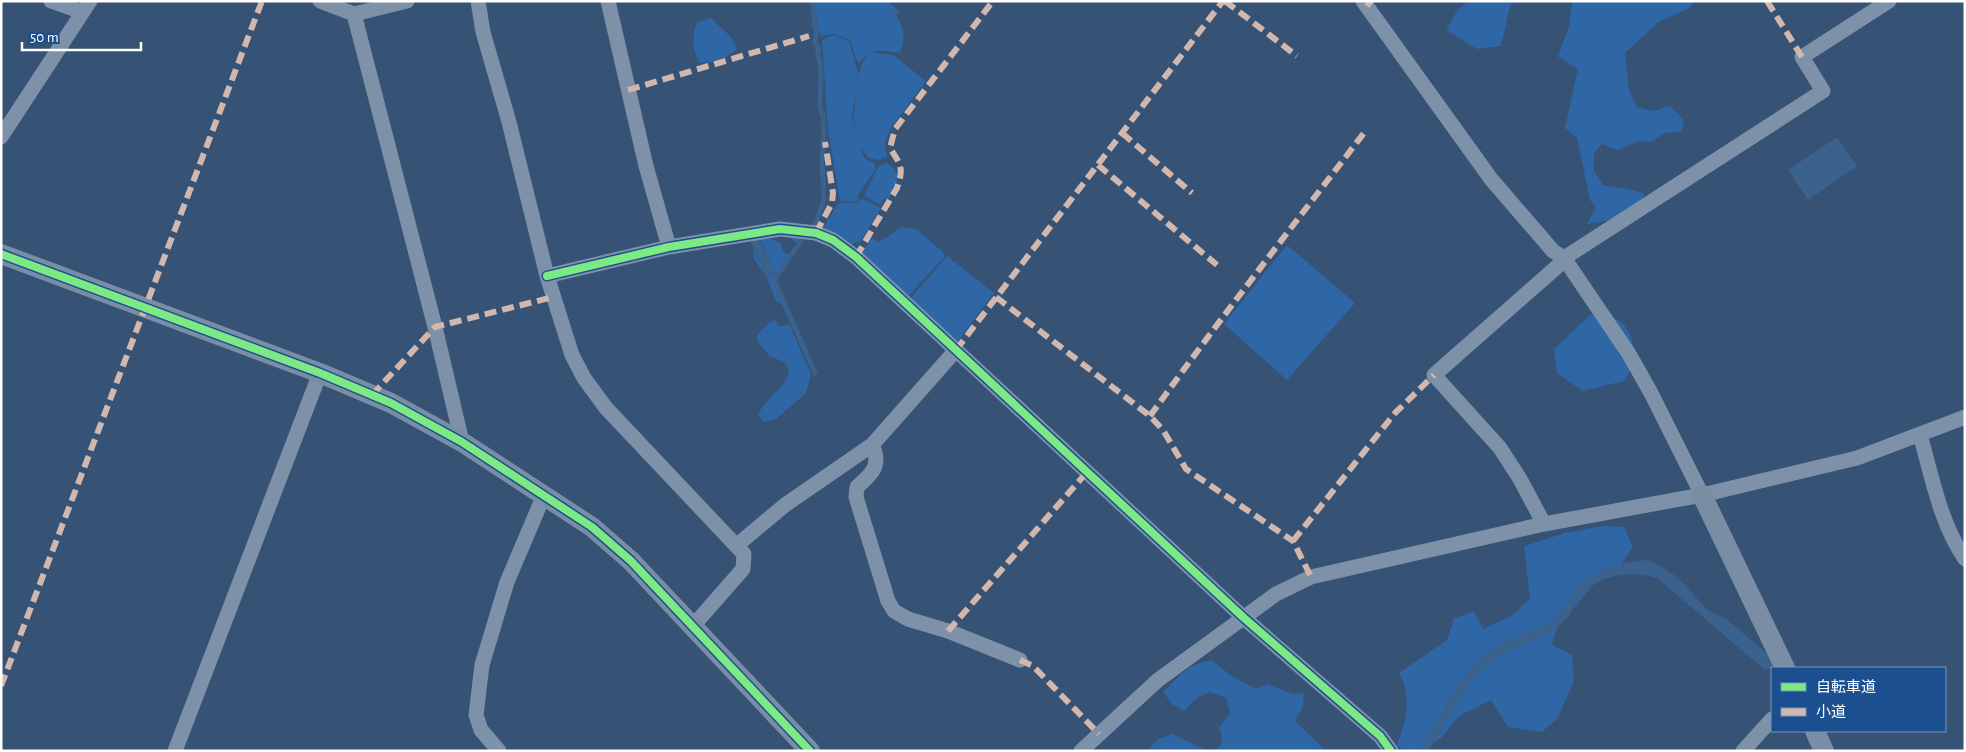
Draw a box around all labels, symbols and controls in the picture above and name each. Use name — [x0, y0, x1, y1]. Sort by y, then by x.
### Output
scale bar — [22, 20, 141, 52]
text: 50 m — [30, 30, 59, 45]
legend — [1771, 667, 1946, 732]
text: 自転車道 — [1816, 679, 1876, 695]
text: 小道 — [1816, 704, 1846, 720]

